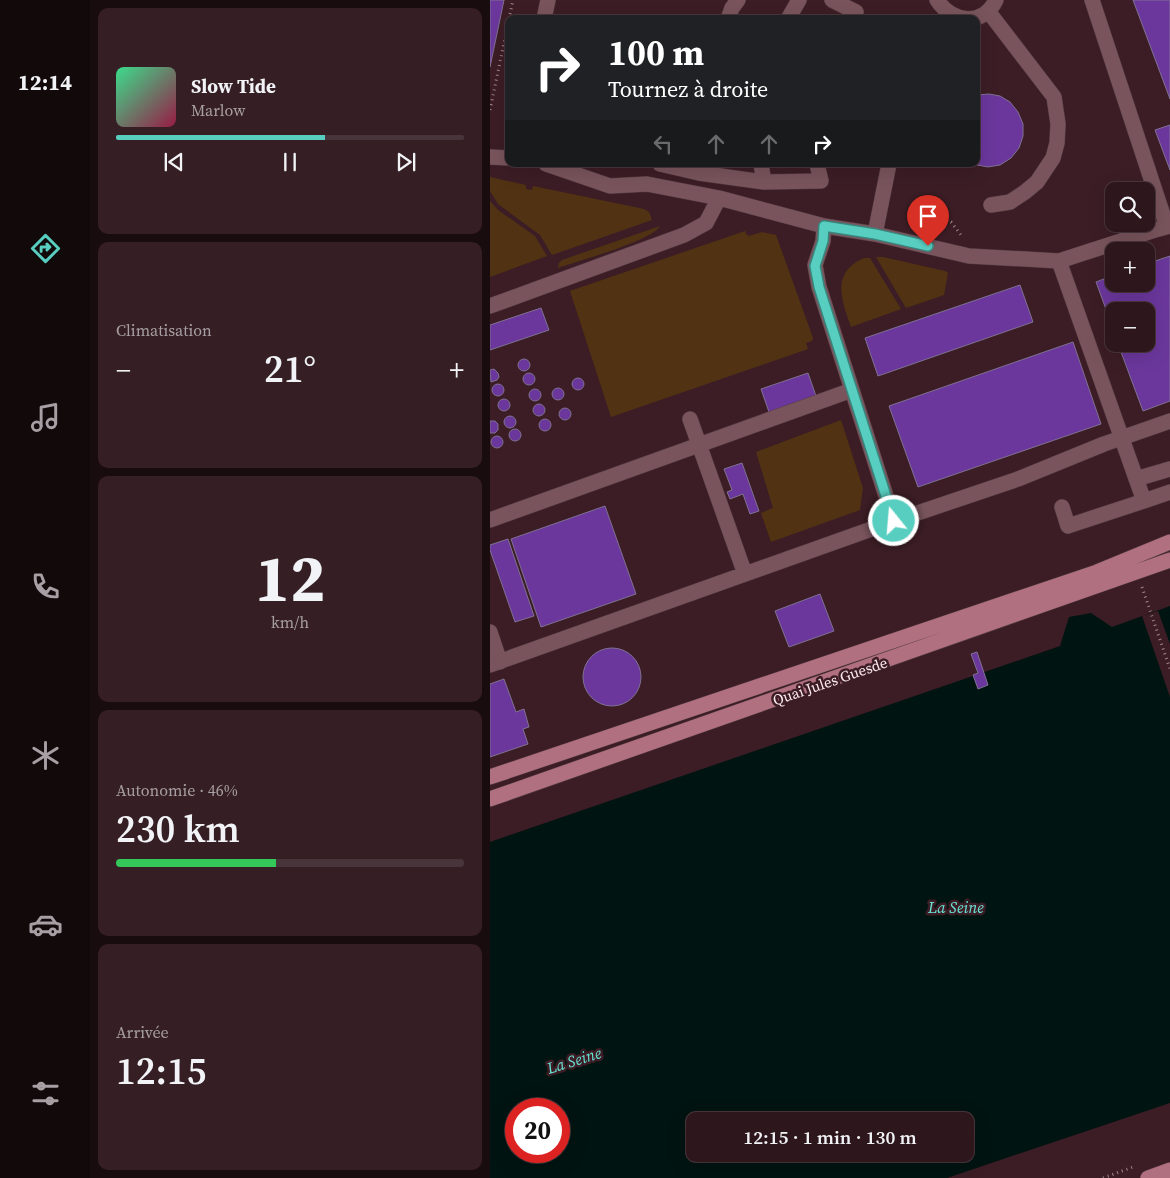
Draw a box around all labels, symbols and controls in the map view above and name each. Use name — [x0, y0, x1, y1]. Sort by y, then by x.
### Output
text: 100 m — [608, 29, 704, 77]
icon: right — [525, 35, 590, 100]
text: 12:14 — [18, 67, 72, 97]
text: Slow Tide — [191, 73, 276, 99]
text: Tournez à droite — [608, 74, 768, 104]
text: Marlow — [191, 99, 246, 121]
icon: left — [649, 130, 677, 158]
icon: ahead — [702, 130, 730, 158]
icon: ahead — [755, 130, 783, 158]
icon: right — [808, 130, 836, 158]
icon: previous — [160, 148, 188, 176]
icon: pause — [276, 148, 304, 176]
icon: next — [392, 148, 420, 176]
map controls — [1105, 182, 1155, 352]
button: search — [1105, 182, 1155, 232]
pin — [907, 195, 949, 246]
icon: arrive — [914, 202, 942, 230]
icon: directions — [28, 231, 63, 266]
button: + — [1105, 242, 1155, 292]
button: − — [1105, 302, 1155, 352]
text: Climatisation — [116, 319, 212, 341]
text: 21° — [264, 343, 316, 395]
text: − — [116, 351, 131, 389]
text: + — [449, 351, 464, 389]
icon: music — [28, 400, 63, 435]
position arrow — [867, 494, 919, 546]
text: 12 — [255, 534, 325, 623]
icon: phone — [28, 569, 63, 604]
text: km/h — [271, 611, 309, 633]
street label: Quai Jules Guesde — [770, 651, 891, 710]
icon: climate — [28, 738, 63, 773]
text: Autonomie · 46% — [116, 779, 238, 801]
text: 230 km — [116, 803, 240, 855]
water label: La Seine — [927, 896, 984, 918]
icon: car — [28, 907, 63, 942]
text: Arrivée — [116, 1021, 169, 1043]
water label: La Seine — [543, 1041, 604, 1079]
text: 12:15 — [116, 1045, 206, 1097]
icon: filters — [28, 1076, 63, 1111]
speed limit sign: 20 — [505, 1098, 570, 1163]
text: 12:15 · 1 min · 130 m — [743, 1124, 917, 1150]

